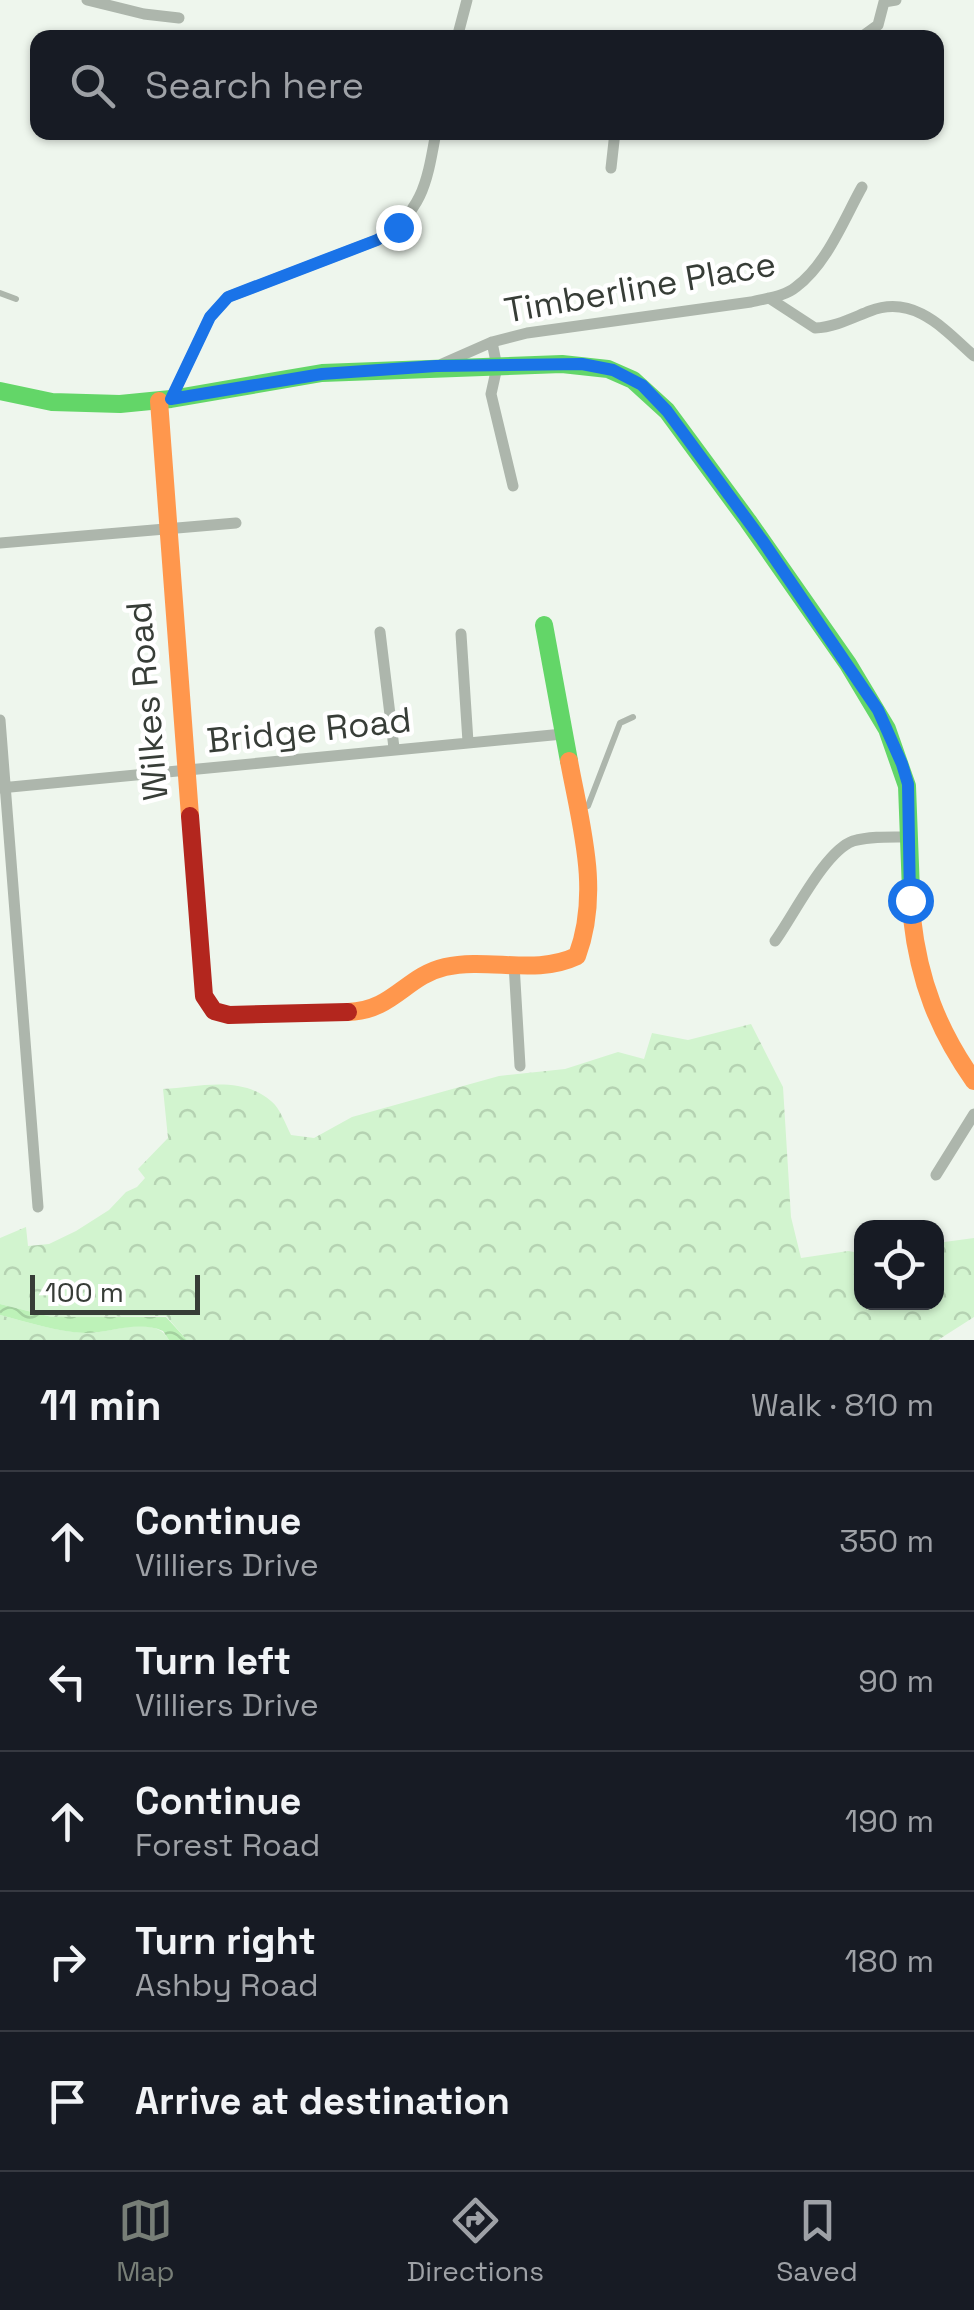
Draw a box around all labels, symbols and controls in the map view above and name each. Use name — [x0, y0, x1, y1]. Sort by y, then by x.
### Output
search box — [30, 30, 944, 140]
icon: search — [65, 58, 120, 113]
text: Search here — [145, 61, 364, 109]
route end — [376, 205, 422, 251]
street label: Timberline Place — [501, 241, 779, 333]
street label: Wilkes Road — [116, 600, 178, 802]
street label: Bridge Road — [204, 697, 414, 763]
route start — [888, 878, 934, 924]
map controls — [854, 1220, 944, 1310]
button: locate — [854, 1220, 944, 1310]
scale bar — [30, 1270, 200, 1314]
text: 100 m — [45, 1274, 124, 1310]
text: 11 min — [40, 1379, 162, 1432]
text: Walk · 810 m — [751, 1385, 934, 1425]
text: Continue — [135, 1497, 301, 1545]
icon: ahead — [40, 1514, 95, 1569]
text: 350 m — [839, 1521, 934, 1561]
text: Villiers Drive — [135, 1545, 319, 1585]
text: Turn left — [135, 1637, 291, 1685]
icon: left — [40, 1654, 95, 1709]
text: 90 m — [858, 1661, 934, 1701]
text: Villiers Drive — [135, 1685, 319, 1725]
text: Continue — [135, 1777, 301, 1825]
icon: ahead — [40, 1794, 95, 1849]
text: 190 m — [845, 1801, 934, 1841]
text: Forest Road — [135, 1825, 320, 1865]
text: Turn right — [135, 1917, 316, 1965]
icon: right — [40, 1934, 95, 1989]
text: 180 m — [844, 1941, 934, 1981]
text: Ashby Road — [135, 1965, 319, 2005]
icon: arrive — [40, 2074, 95, 2129]
text: Arrive at destination — [135, 2077, 510, 2125]
tab: Map — [116, 2193, 174, 2289]
tab: Directions — [407, 2193, 544, 2289]
tab: Saved — [776, 2193, 858, 2289]

